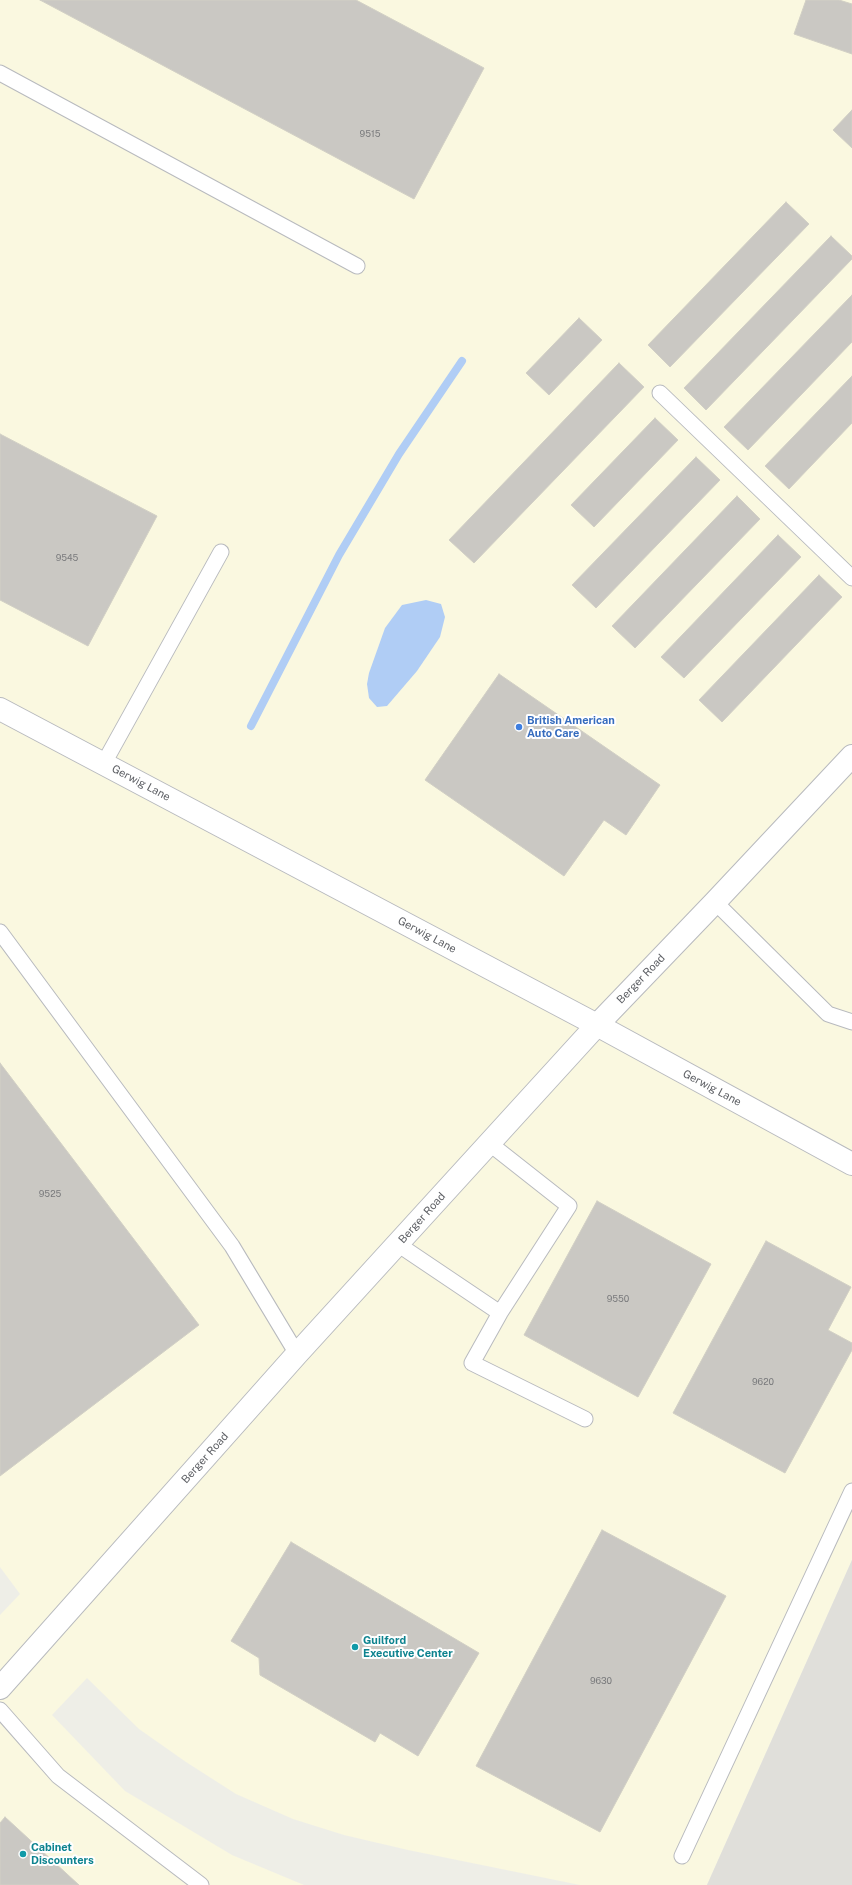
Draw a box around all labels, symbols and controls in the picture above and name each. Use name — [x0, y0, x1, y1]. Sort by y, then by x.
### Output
house number: 9515 — [360, 129, 380, 139]
house number: 9545 — [56, 553, 78, 563]
place label: British American Auto Care — [527, 714, 615, 740]
marker: British American Auto Care — [514, 722, 524, 732]
street label: Gerwig Lane — [109, 762, 173, 804]
street label: Gerwig Lane — [395, 914, 459, 956]
street label: Berger Road — [614, 952, 668, 1006]
street label: Gerwig Lane — [680, 1067, 744, 1109]
house number: 9525 — [39, 1189, 61, 1199]
street label: Berger Road — [396, 1190, 448, 1246]
house number: 9550 — [607, 1294, 629, 1304]
house number: 9620 — [752, 1377, 774, 1387]
street label: Berger Road — [179, 1430, 231, 1486]
place label: Guilford Executive Center — [363, 1634, 453, 1660]
marker: Guilford Executive Center — [350, 1642, 360, 1652]
house number: 9630 — [590, 1676, 612, 1686]
place label: Cabinet Discounters — [31, 1841, 94, 1867]
marker: Cabinet Discounters — [18, 1849, 28, 1859]

